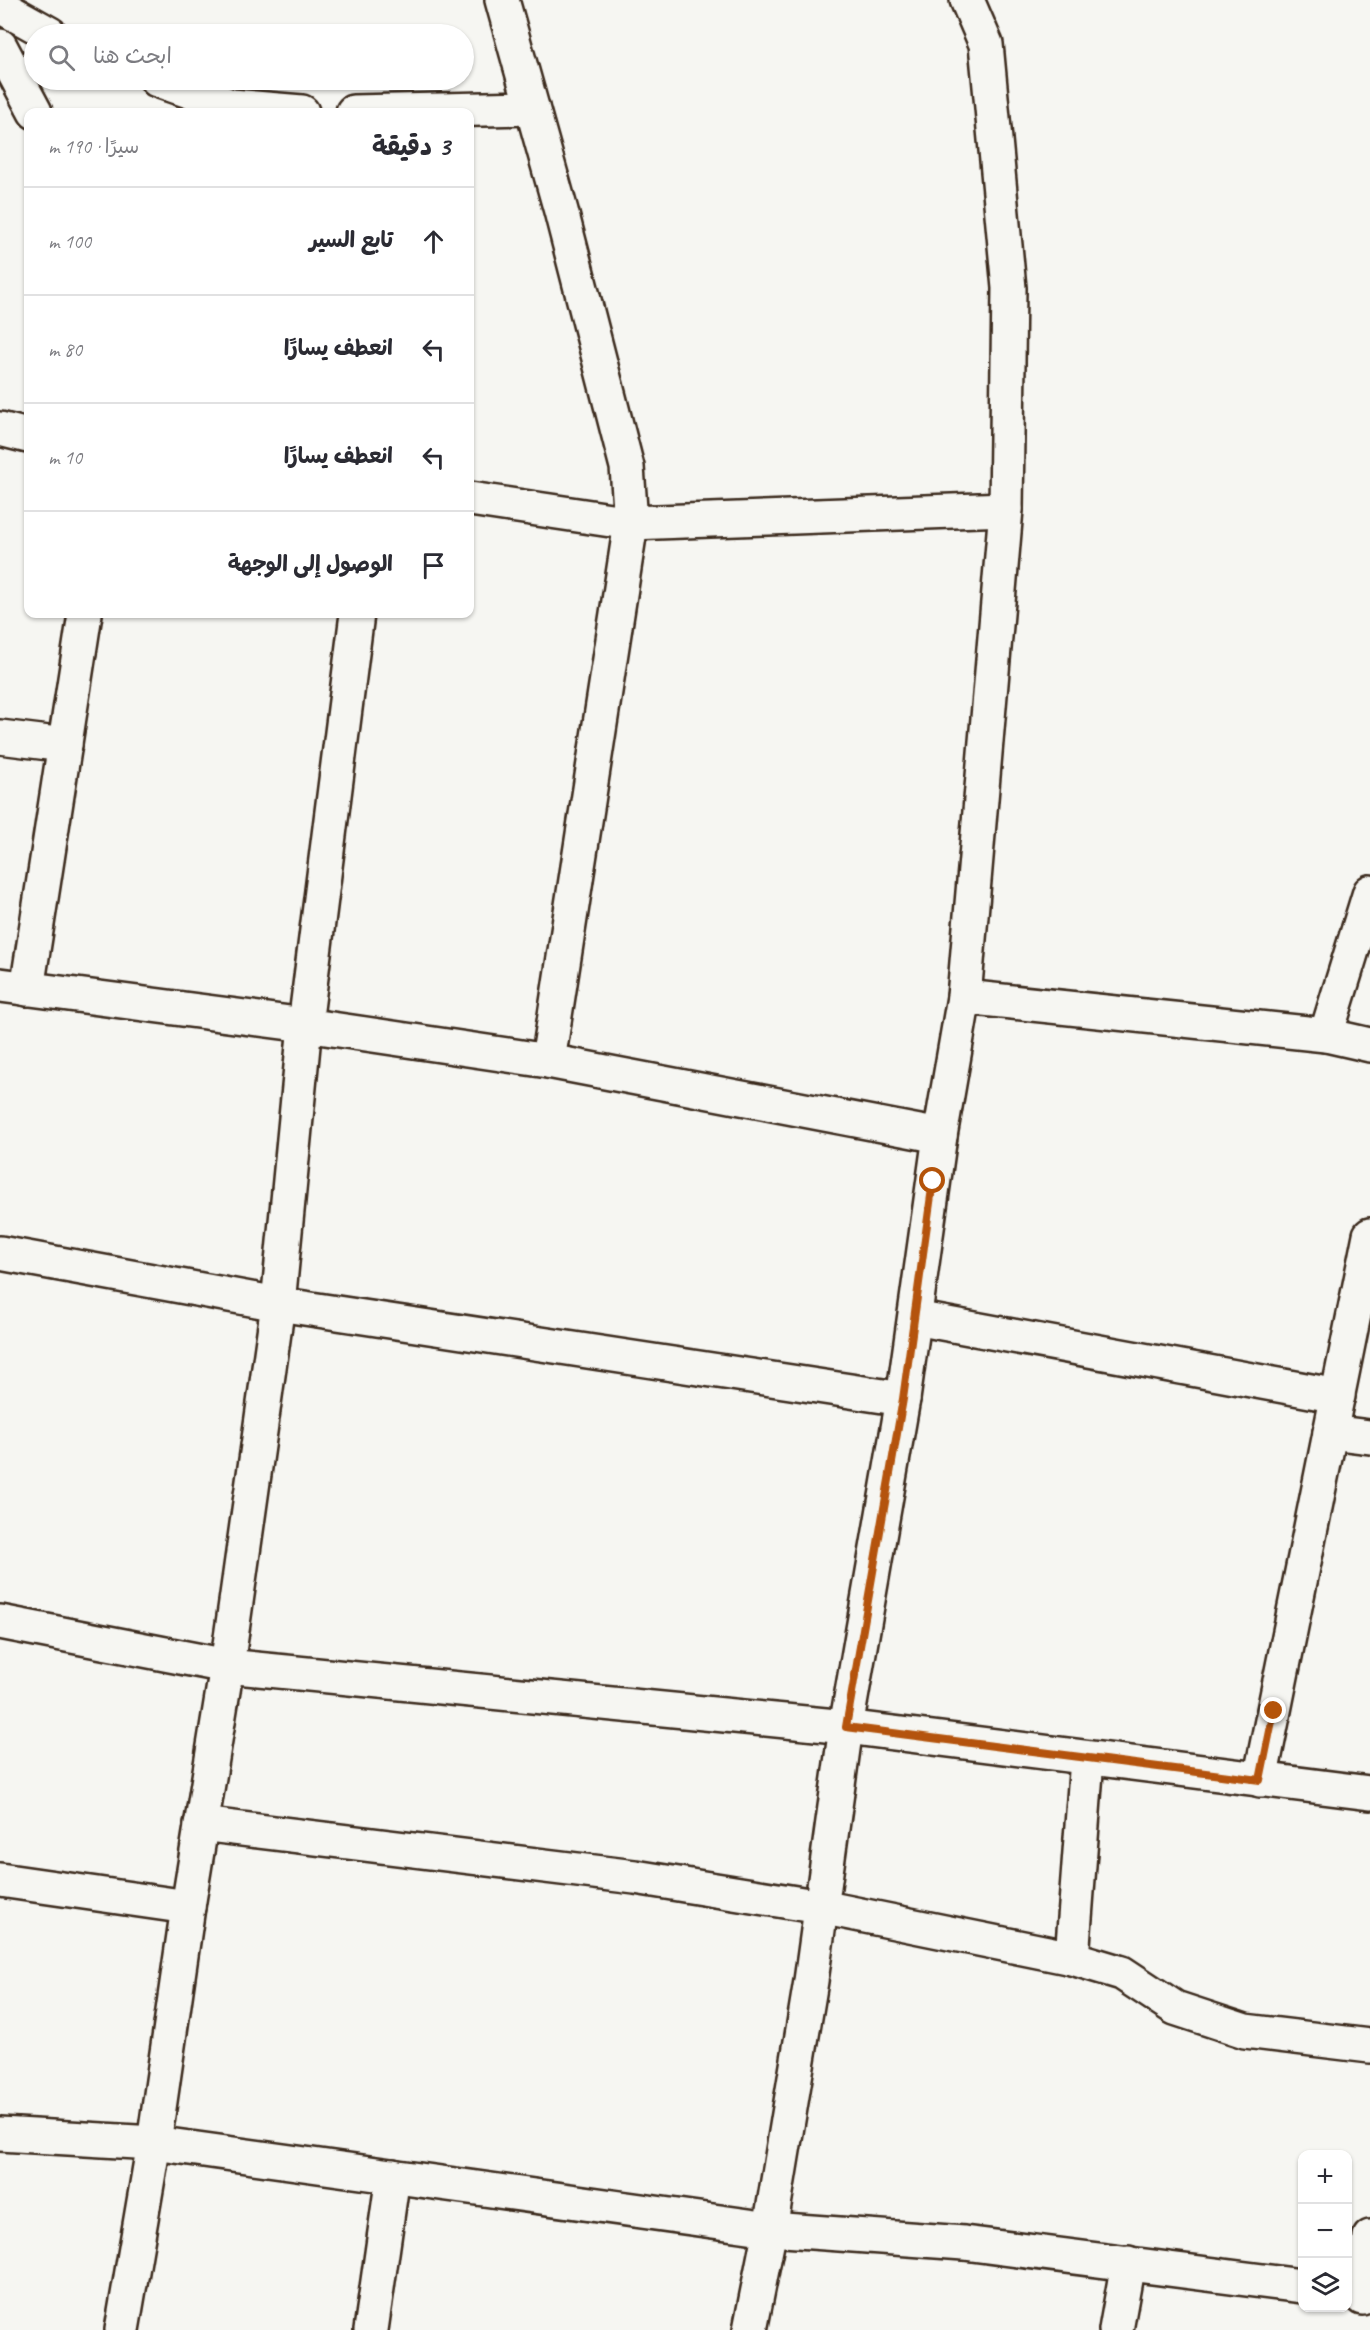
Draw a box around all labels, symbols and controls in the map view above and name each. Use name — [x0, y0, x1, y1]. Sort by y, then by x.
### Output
search box — [24, 24, 474, 90]
icon: search — [45, 41, 78, 74]
text: ابحث هنا — [93, 42, 172, 70]
text: 3 دقيقة — [372, 130, 450, 163]
text: سيرًا · 190 m — [48, 134, 139, 159]
icon: ahead — [417, 225, 450, 258]
text: تابع السير — [309, 226, 393, 254]
text: 100 m — [48, 229, 91, 254]
icon: left — [417, 333, 450, 366]
text: انعطف يسارًا — [284, 334, 393, 362]
text: 80 m — [48, 337, 82, 362]
icon: left — [417, 441, 450, 474]
text: انعطف يسارًا — [284, 442, 393, 470]
text: 10 m — [48, 445, 82, 470]
icon: arrive — [417, 549, 450, 582]
text: الوصول إلى الوجهة — [228, 550, 393, 578]
route start — [919, 1167, 945, 1193]
route end — [1260, 1697, 1286, 1723]
map controls — [1298, 2150, 1352, 2312]
button: + — [1298, 2150, 1352, 2204]
button: − — [1298, 2204, 1352, 2258]
button: layers — [1298, 2258, 1352, 2312]

